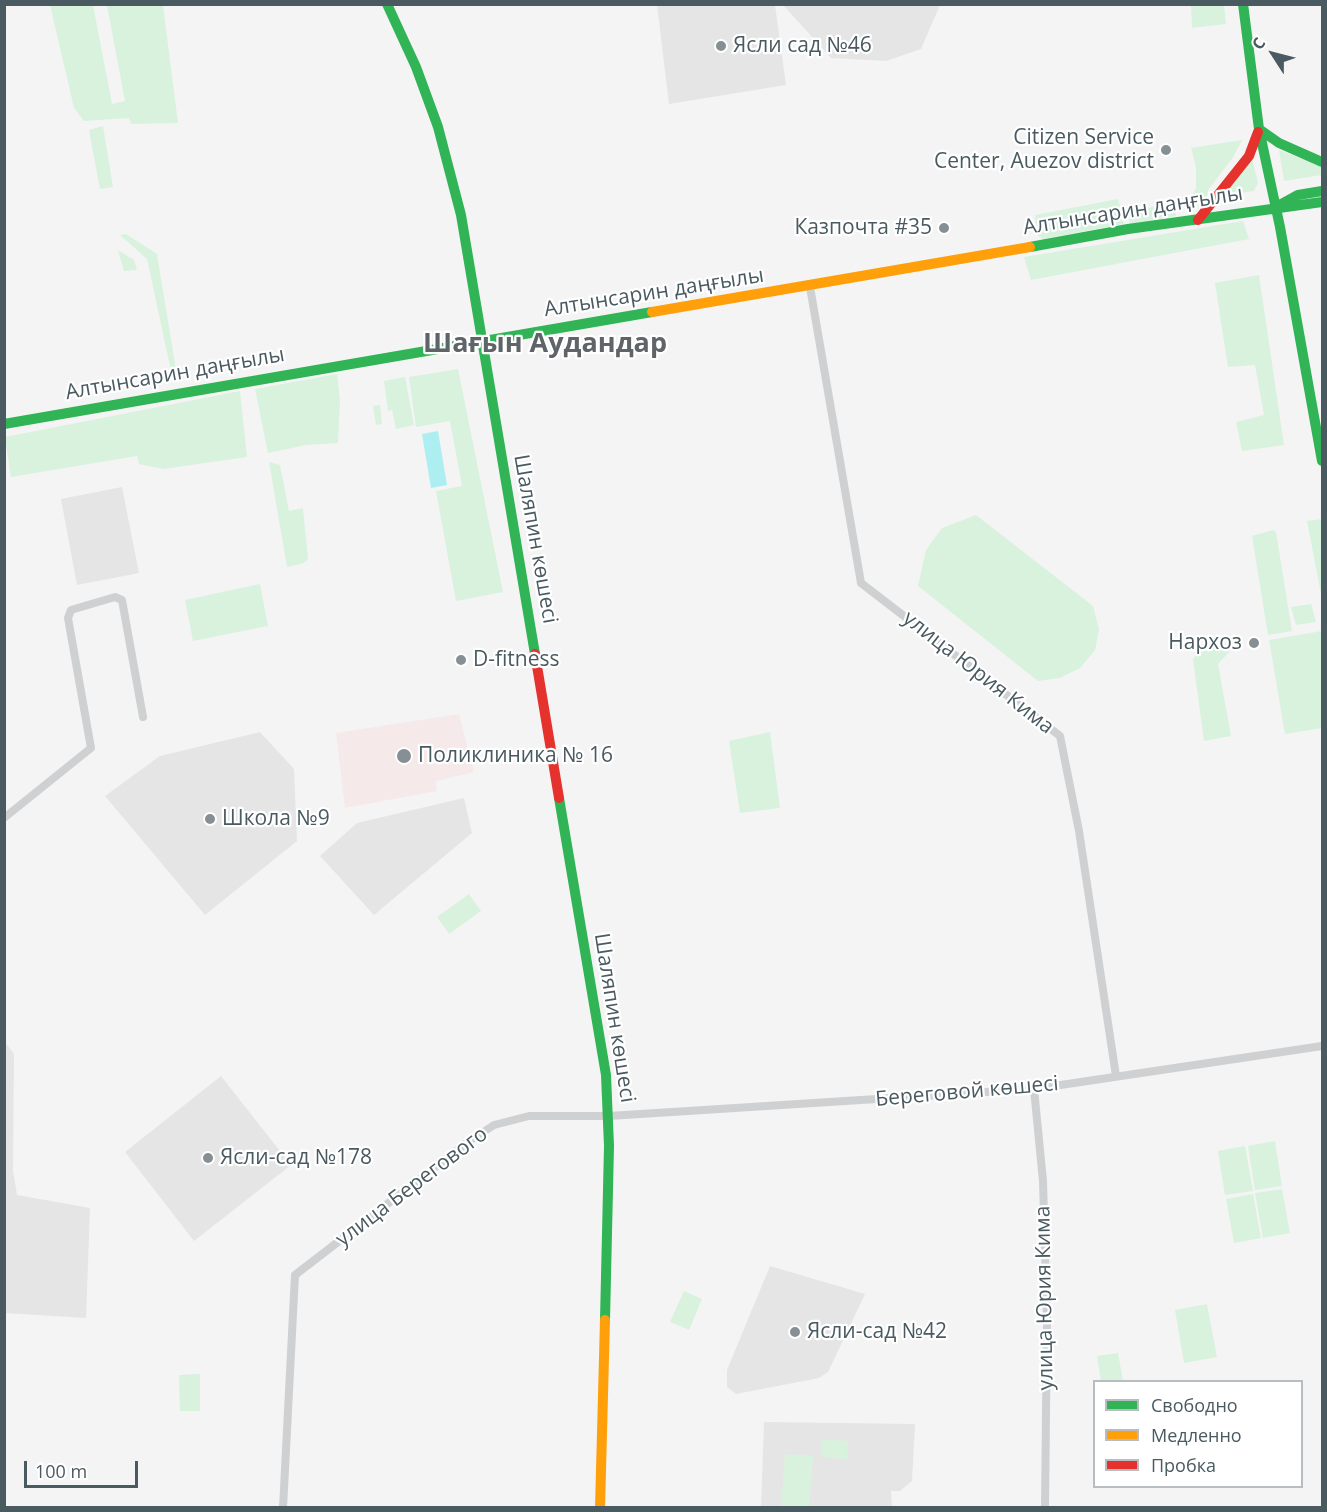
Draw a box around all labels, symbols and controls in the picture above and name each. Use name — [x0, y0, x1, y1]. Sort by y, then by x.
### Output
north arrow — [1243, 24, 1303, 84]
place label: Ясли сад №46 — [733, 33, 872, 59]
text: С — [1247, 33, 1270, 54]
marker: Ясли сад №46 — [714, 39, 728, 53]
place label: Citizen Service Center, Auezov district — [934, 125, 1154, 175]
marker: Citizen Service Center, Auezov district — [1159, 143, 1173, 157]
street label: Алтынсарин даңғылы — [1021, 181, 1245, 241]
place label: Казпочта #35 — [794, 215, 932, 241]
marker: Казпочта #35 — [937, 221, 951, 235]
street label: Алтынсарин даңғылы — [542, 263, 766, 323]
district label: Шағын Аудандар — [423, 328, 667, 360]
street label: Алтынсарин даңғылы — [63, 342, 287, 406]
street label: Шаляпин көшесі — [508, 452, 562, 626]
street label: улица Юрия Кима — [897, 606, 1059, 740]
place label: Нархоз — [1168, 630, 1242, 656]
marker: Нархоз — [1247, 636, 1261, 650]
place label: D-fitness — [473, 647, 560, 673]
marker: D-fitness — [454, 653, 468, 667]
place label: Поликлиника № 16 — [418, 743, 613, 769]
marker: Поликлиника № 16 — [395, 747, 413, 765]
place label: Школа №9 — [222, 806, 330, 832]
marker: Школа №9 — [203, 812, 217, 826]
street label: Шаляпин көшесі — [588, 931, 640, 1105]
street label: Береговой көшесі — [874, 1071, 1060, 1113]
street label: улица Берегового — [331, 1122, 493, 1252]
place label: Ясли-сад №178 — [220, 1145, 372, 1171]
marker: Ясли-сад №178 — [201, 1151, 215, 1165]
street label: улица Юрия Кима — [1031, 1205, 1059, 1391]
place label: Ясли-сад №42 — [807, 1319, 947, 1345]
marker: Ясли-сад №42 — [788, 1325, 802, 1339]
legend — [1093, 1380, 1303, 1488]
text: Свободно — [1151, 1393, 1238, 1417]
text: Медленно — [1151, 1423, 1242, 1447]
scale bar — [27, 1449, 141, 1487]
text: Пробка — [1151, 1453, 1216, 1477]
text: 100 m — [35, 1459, 87, 1483]

